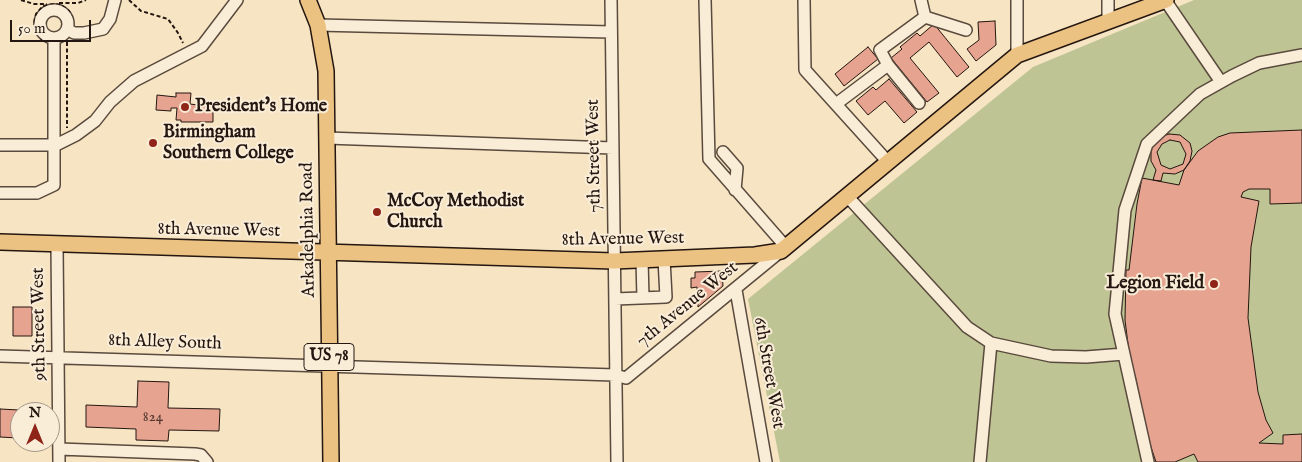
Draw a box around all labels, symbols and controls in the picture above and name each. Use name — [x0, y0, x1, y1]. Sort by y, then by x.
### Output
scale bar — [12, 10, 94, 42]
text: 50 m — [18, 19, 46, 38]
place label: President's Home — [195, 96, 327, 118]
street label: 7th Street West — [583, 99, 607, 213]
marker: President's Home — [179, 101, 191, 113]
place label: Birmingham Southern College — [163, 122, 294, 164]
marker: Birmingham Southern College — [147, 137, 159, 149]
street label: Arkadelphia Road — [297, 162, 321, 298]
place label: McCoy Methodist Church — [387, 191, 524, 233]
marker: McCoy Methodist Church — [371, 206, 383, 218]
street label: 8th Avenue West — [157, 219, 281, 243]
street label: 8th Avenue West — [561, 228, 685, 252]
street label: 7th Avenue West — [633, 258, 743, 352]
street label: 9th Street West — [28, 267, 52, 381]
place label: Legion Field — [1106, 273, 1204, 295]
marker: Legion Field — [1208, 278, 1220, 290]
street label: 6th Street West — [748, 316, 788, 430]
street label: 8th Alley South — [108, 330, 222, 356]
road number: US 78 — [304, 344, 354, 371]
north arrow — [10, 402, 60, 452]
text: N — [29, 404, 41, 422]
house number: 824 — [143, 409, 163, 427]

